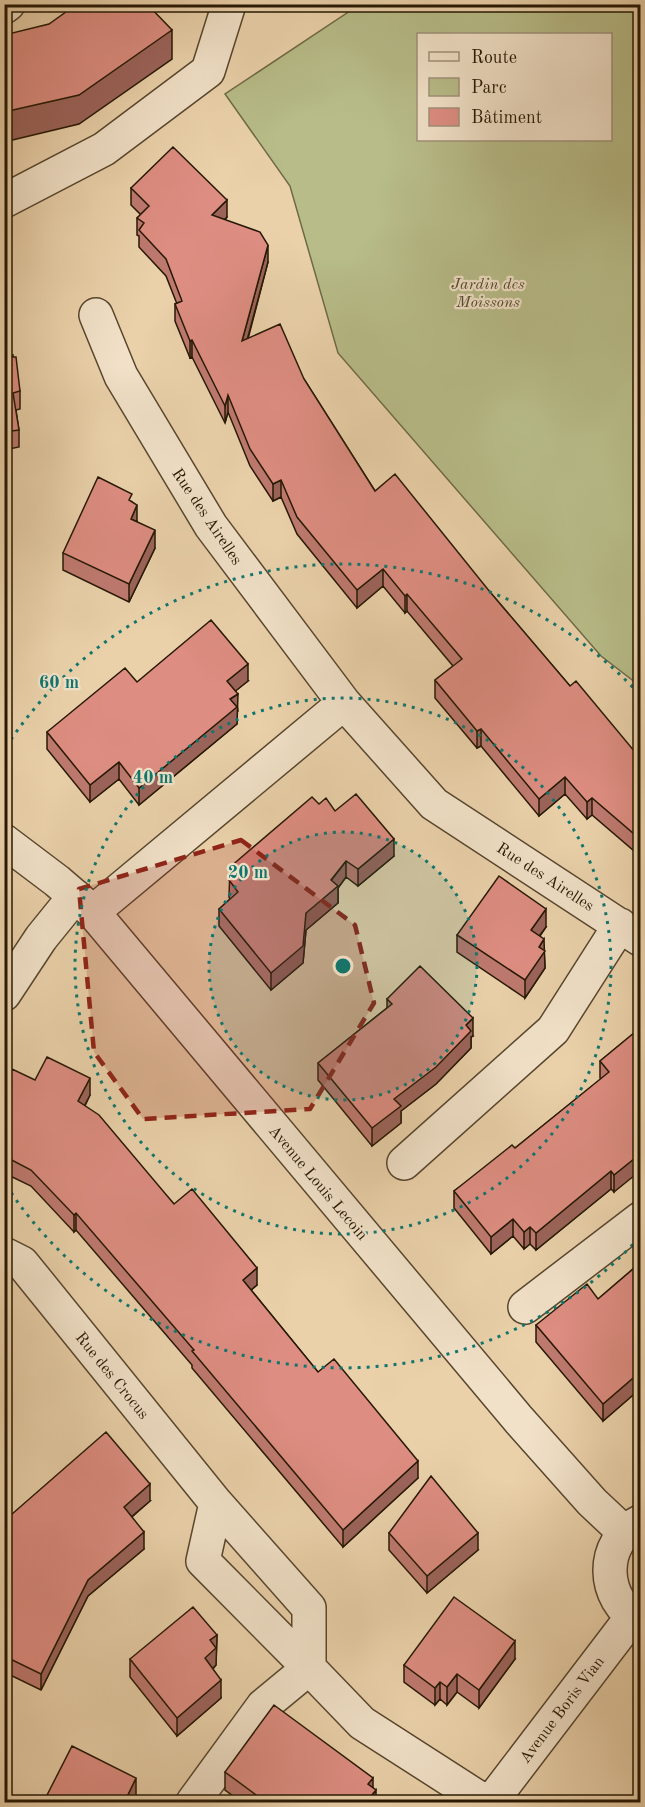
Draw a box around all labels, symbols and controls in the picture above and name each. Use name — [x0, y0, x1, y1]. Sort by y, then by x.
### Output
legend — [417, 33, 612, 141]
text: Route — [471, 49, 517, 67]
text: Parc — [471, 79, 507, 97]
text: Bâtiment — [471, 109, 542, 127]
park label: Jardin des Moissons — [451, 277, 525, 311]
street label: Rue des Airelles — [168, 466, 244, 568]
text: 60 m — [39, 674, 79, 692]
text: 40 m — [133, 769, 173, 787]
street label: Rue des Airelles — [493, 840, 596, 915]
text: 20 m — [228, 864, 268, 882]
centre of rings — [333, 956, 353, 976]
street label: Avenue Louis Lecoin — [265, 1123, 370, 1244]
street label: Rue des Crocus — [72, 1330, 151, 1423]
street label: Avenue Boris Vian — [517, 1654, 608, 1767]

